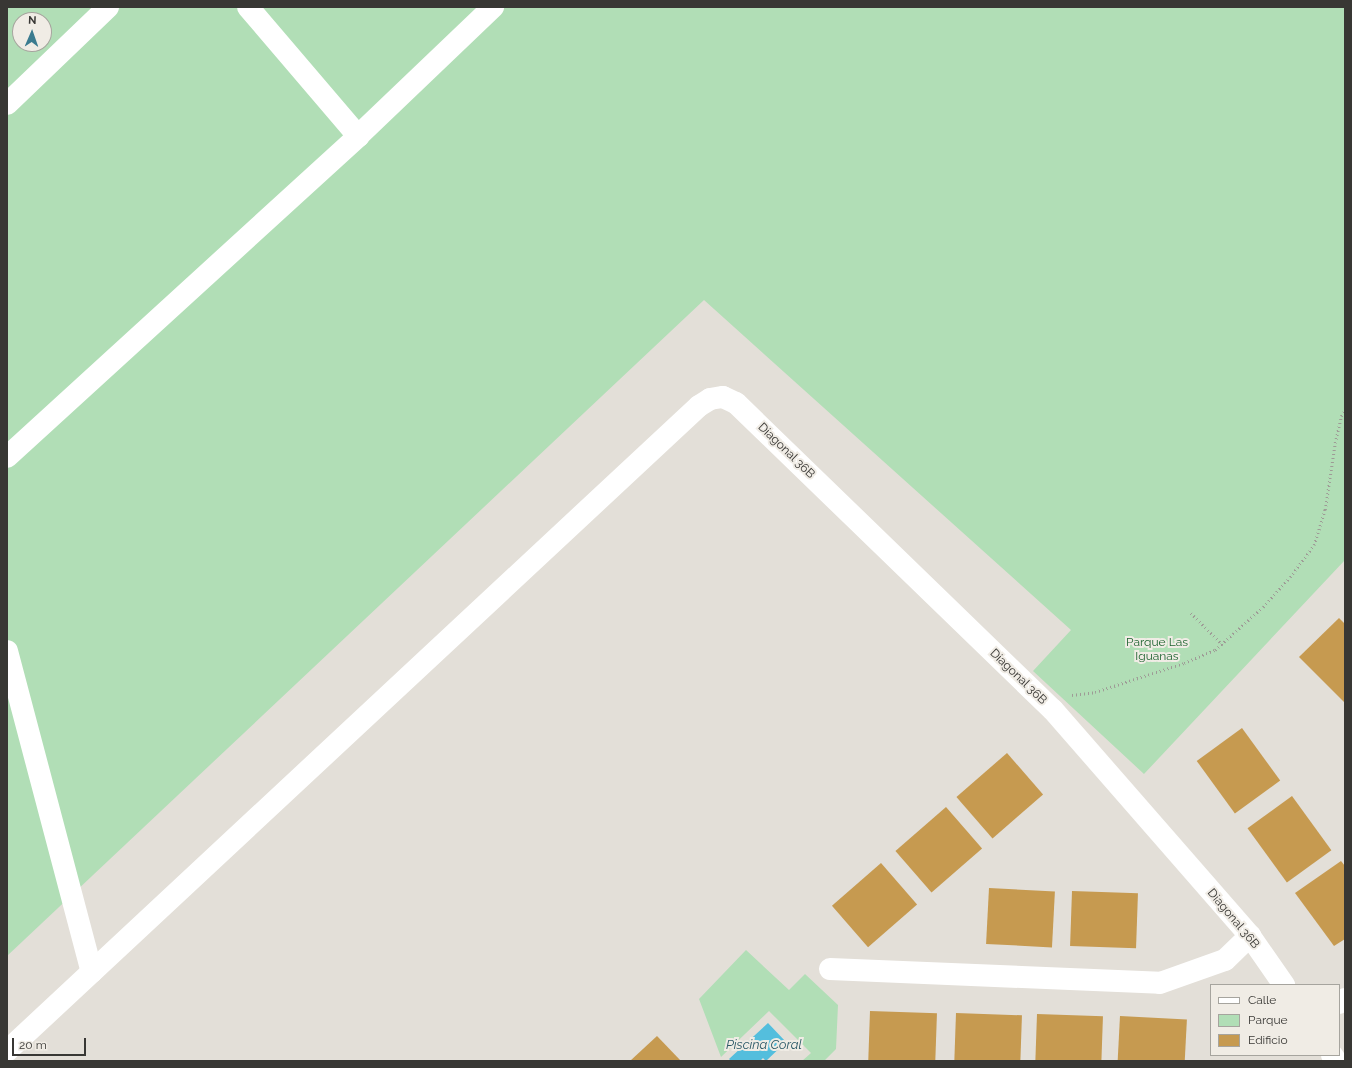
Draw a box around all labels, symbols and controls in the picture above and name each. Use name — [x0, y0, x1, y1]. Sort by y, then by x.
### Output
north arrow — [12, 12, 52, 52]
text: N — [28, 14, 37, 27]
street label: Diagonal 36B — [754, 420, 818, 482]
park label: Parque Las Iguanas — [1126, 636, 1188, 664]
street label: Diagonal 36B — [986, 646, 1050, 708]
street label: Diagonal 36B — [1204, 886, 1262, 952]
legend — [1210, 984, 1340, 1056]
text: Calle — [1248, 993, 1276, 1007]
text: Parque — [1248, 1013, 1288, 1027]
scale bar — [14, 1030, 88, 1056]
text: Edificio — [1248, 1033, 1288, 1047]
water label: Piscina Coral — [726, 1037, 802, 1053]
text: 20 m — [19, 1038, 47, 1052]

